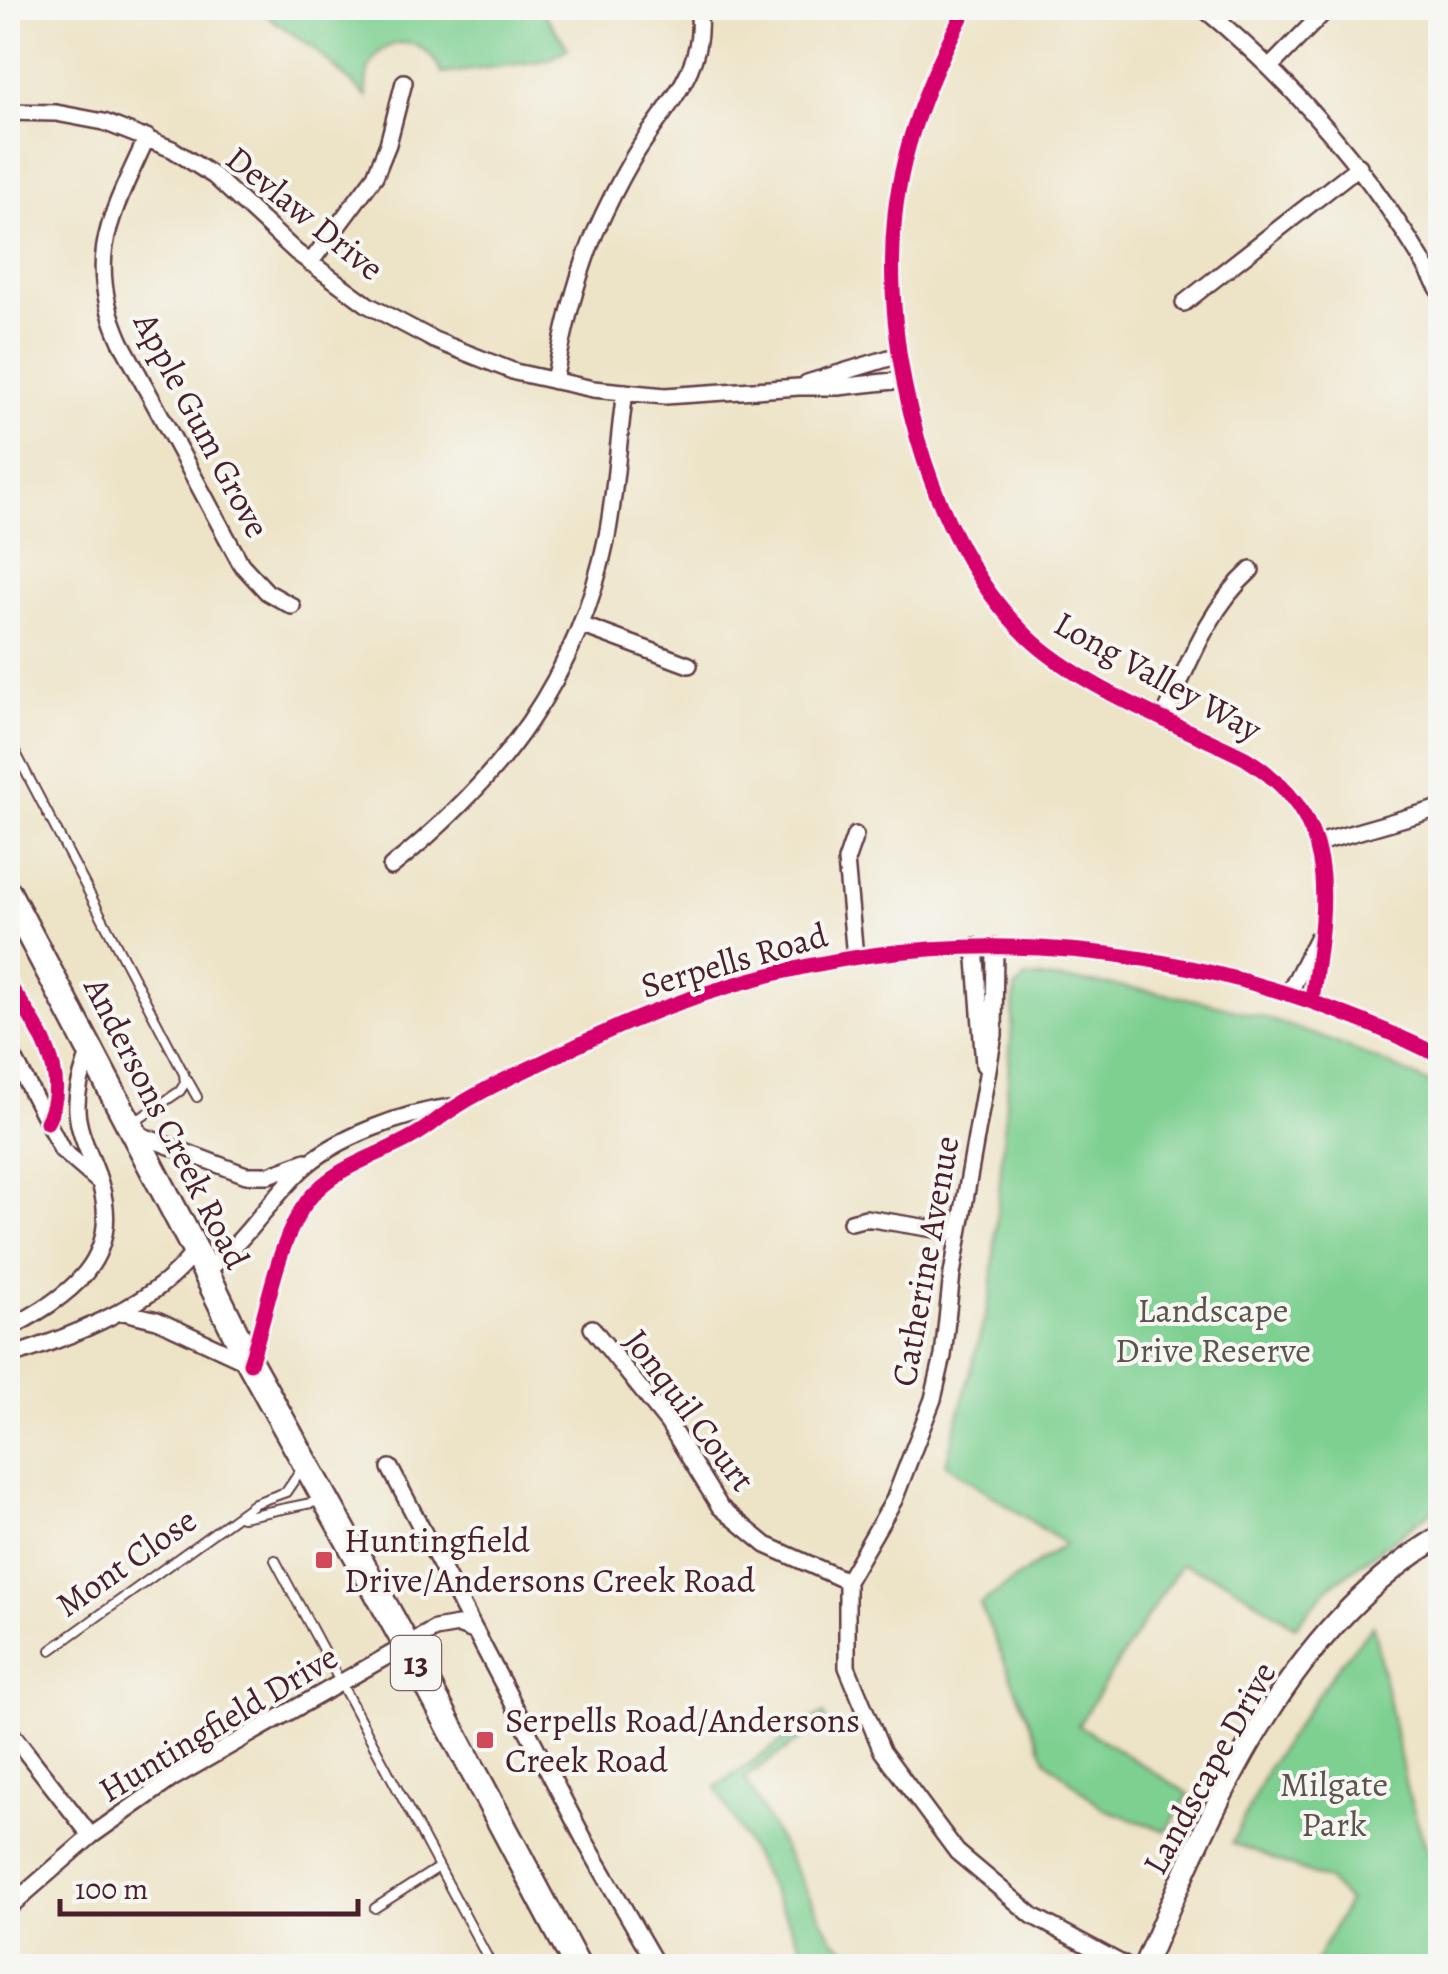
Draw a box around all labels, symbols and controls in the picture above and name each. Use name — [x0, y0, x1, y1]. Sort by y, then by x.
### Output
street label: Devlaw Drive — [216, 134, 394, 292]
street label: Apple Gum Grove — [122, 303, 282, 546]
street label: Long Valley Way — [1046, 599, 1271, 753]
street label: Serpells Road — [635, 910, 833, 1010]
street label: Andersons Creek Road — [72, 968, 261, 1277]
street label: Catherine Avenue — [879, 1132, 971, 1390]
park label: Landscape Drive Reserve — [1115, 1286, 1311, 1374]
street label: Jonquil Court — [613, 1319, 767, 1501]
street label: Mont Close — [46, 1496, 206, 1628]
place label: Huntingfield Drive/Andersons Creek Road — [344, 1516, 756, 1604]
marker: Huntingfield Drive/Andersons Creek Road — [313, 1549, 335, 1571]
street label: Huntingfield Drive — [89, 1633, 347, 1813]
road number: 13 — [391, 1636, 441, 1690]
street label: Landscape Drive — [1131, 1653, 1287, 1883]
place label: Serpells Road/Andersons Creek Road — [505, 1696, 860, 1784]
marker: Serpells Road/Andersons Creek Road — [474, 1729, 496, 1751]
park label: Milgate Park — [1280, 1760, 1388, 1848]
scale bar — [60, 1854, 358, 1916]
text: 100 m — [75, 1869, 148, 1909]

